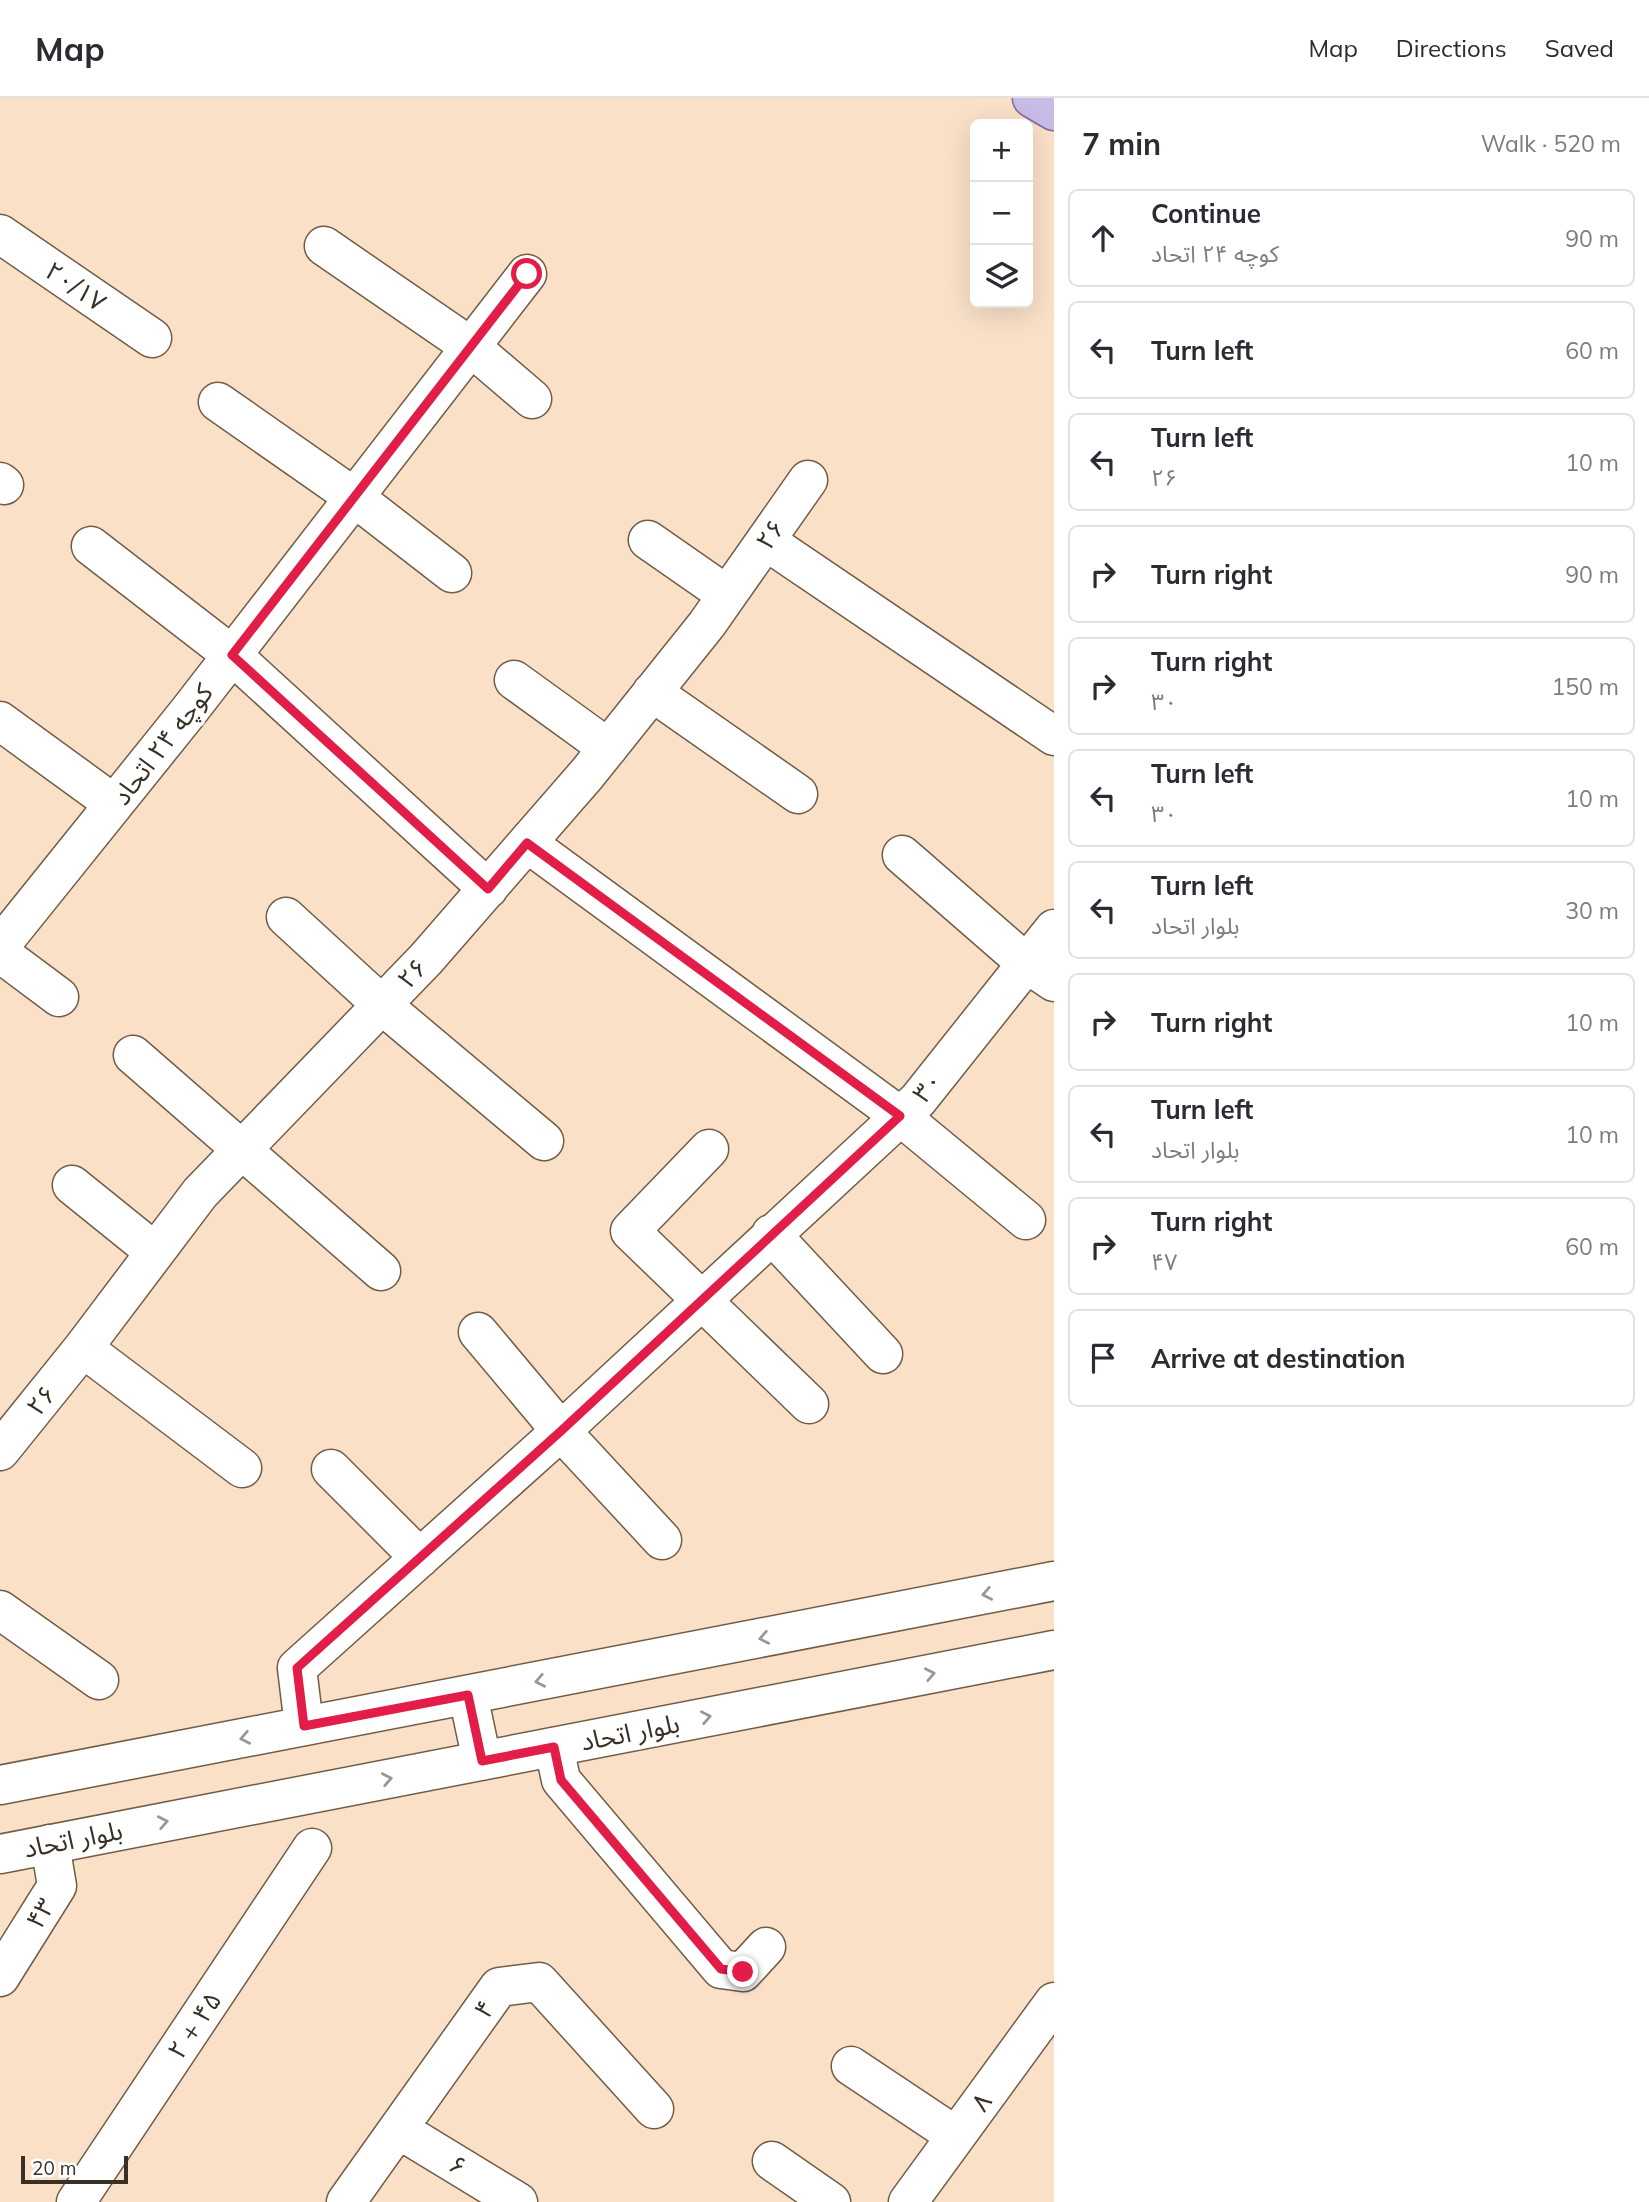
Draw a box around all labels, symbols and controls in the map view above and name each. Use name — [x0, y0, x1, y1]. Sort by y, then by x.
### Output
text: Map — [35, 28, 105, 69]
text: Map — [1308, 33, 1358, 63]
text: Directions — [1396, 33, 1507, 63]
text: Saved — [1545, 33, 1614, 63]
map controls — [970, 119, 1033, 308]
button: + — [970, 119, 1033, 182]
text: 7 min — [1082, 125, 1161, 163]
text: Walk · 520 m — [1481, 129, 1621, 158]
button: − — [970, 182, 1033, 245]
text: Continue — [1151, 197, 1261, 230]
icon: ahead — [1084, 219, 1122, 257]
text: 90 m — [1565, 224, 1619, 253]
text: کوچه ۲۴ اتحاد — [1151, 239, 1279, 268]
button: layers — [970, 245, 1033, 308]
street label: ۲۰/۱۷ — [39, 254, 113, 318]
route start — [511, 258, 542, 289]
icon: left — [1084, 331, 1122, 369]
text: Turn left — [1151, 334, 1253, 367]
text: 60 m — [1565, 336, 1619, 365]
text: Turn left — [1151, 421, 1253, 454]
icon: left — [1084, 443, 1122, 481]
text: 10 m — [1565, 448, 1619, 477]
text: ۲۶ — [1151, 463, 1177, 492]
street label: ۲۶ — [748, 512, 792, 556]
icon: right — [1084, 555, 1122, 593]
text: Turn right — [1151, 558, 1272, 591]
text: 90 m — [1565, 560, 1619, 589]
text: Turn right — [1151, 645, 1272, 678]
icon: right — [1084, 667, 1122, 705]
text: 150 m — [1551, 672, 1619, 701]
street label: کوچه ۲۴ اتحاد — [104, 677, 221, 812]
text: ۳۰ — [1151, 687, 1177, 716]
text: Turn left — [1151, 757, 1253, 790]
icon: left — [1084, 779, 1122, 817]
text: 10 m — [1565, 784, 1619, 813]
text: ۳۰ — [1151, 799, 1177, 828]
text: Turn left — [1151, 869, 1253, 902]
icon: left — [1084, 891, 1122, 929]
text: 30 m — [1565, 896, 1619, 925]
text: بلوار اتحاد — [1151, 911, 1240, 940]
street label: ۲۶ — [390, 951, 434, 995]
icon: right — [1084, 1003, 1122, 1041]
text: Turn right — [1151, 1006, 1272, 1039]
text: 10 m — [1565, 1008, 1619, 1037]
street label: ۳۰ — [905, 1065, 949, 1109]
text: Turn left — [1151, 1093, 1253, 1126]
icon: left — [1084, 1115, 1122, 1153]
text: 10 m — [1565, 1120, 1619, 1149]
text: بلوار اتحاد — [1151, 1135, 1240, 1164]
text: Turn right — [1151, 1205, 1272, 1238]
icon: right — [1084, 1227, 1122, 1265]
text: 60 m — [1565, 1232, 1619, 1261]
text: ۴۷ — [1151, 1247, 1177, 1276]
icon: arrive — [1084, 1339, 1122, 1377]
text: Arrive at destination — [1151, 1342, 1406, 1375]
street label: ۲۶ — [19, 1378, 63, 1422]
one-way arrow — [981, 1586, 993, 1601]
one-way arrow — [758, 1630, 770, 1645]
one-way arrow — [924, 1667, 936, 1682]
one-way arrow — [534, 1673, 546, 1688]
street label: بلوار اتحاد — [578, 1706, 682, 1758]
one-way arrow — [700, 1710, 712, 1725]
one-way arrow — [239, 1730, 251, 1745]
one-way arrow — [381, 1772, 393, 1787]
street label: بلوار اتحاد — [21, 1813, 125, 1865]
one-way arrow — [157, 1815, 169, 1830]
street label: ۴۳ — [18, 1892, 62, 1934]
route end — [727, 1956, 758, 1987]
street label: ۲ + ۴۵ — [160, 1985, 228, 2065]
street label: ۴ — [466, 1993, 502, 2025]
street label: ۸ — [963, 2086, 999, 2118]
street label: ۶ — [443, 2147, 473, 2183]
scale bar — [21, 2153, 128, 2185]
text: 20 m — [32, 2156, 76, 2180]

